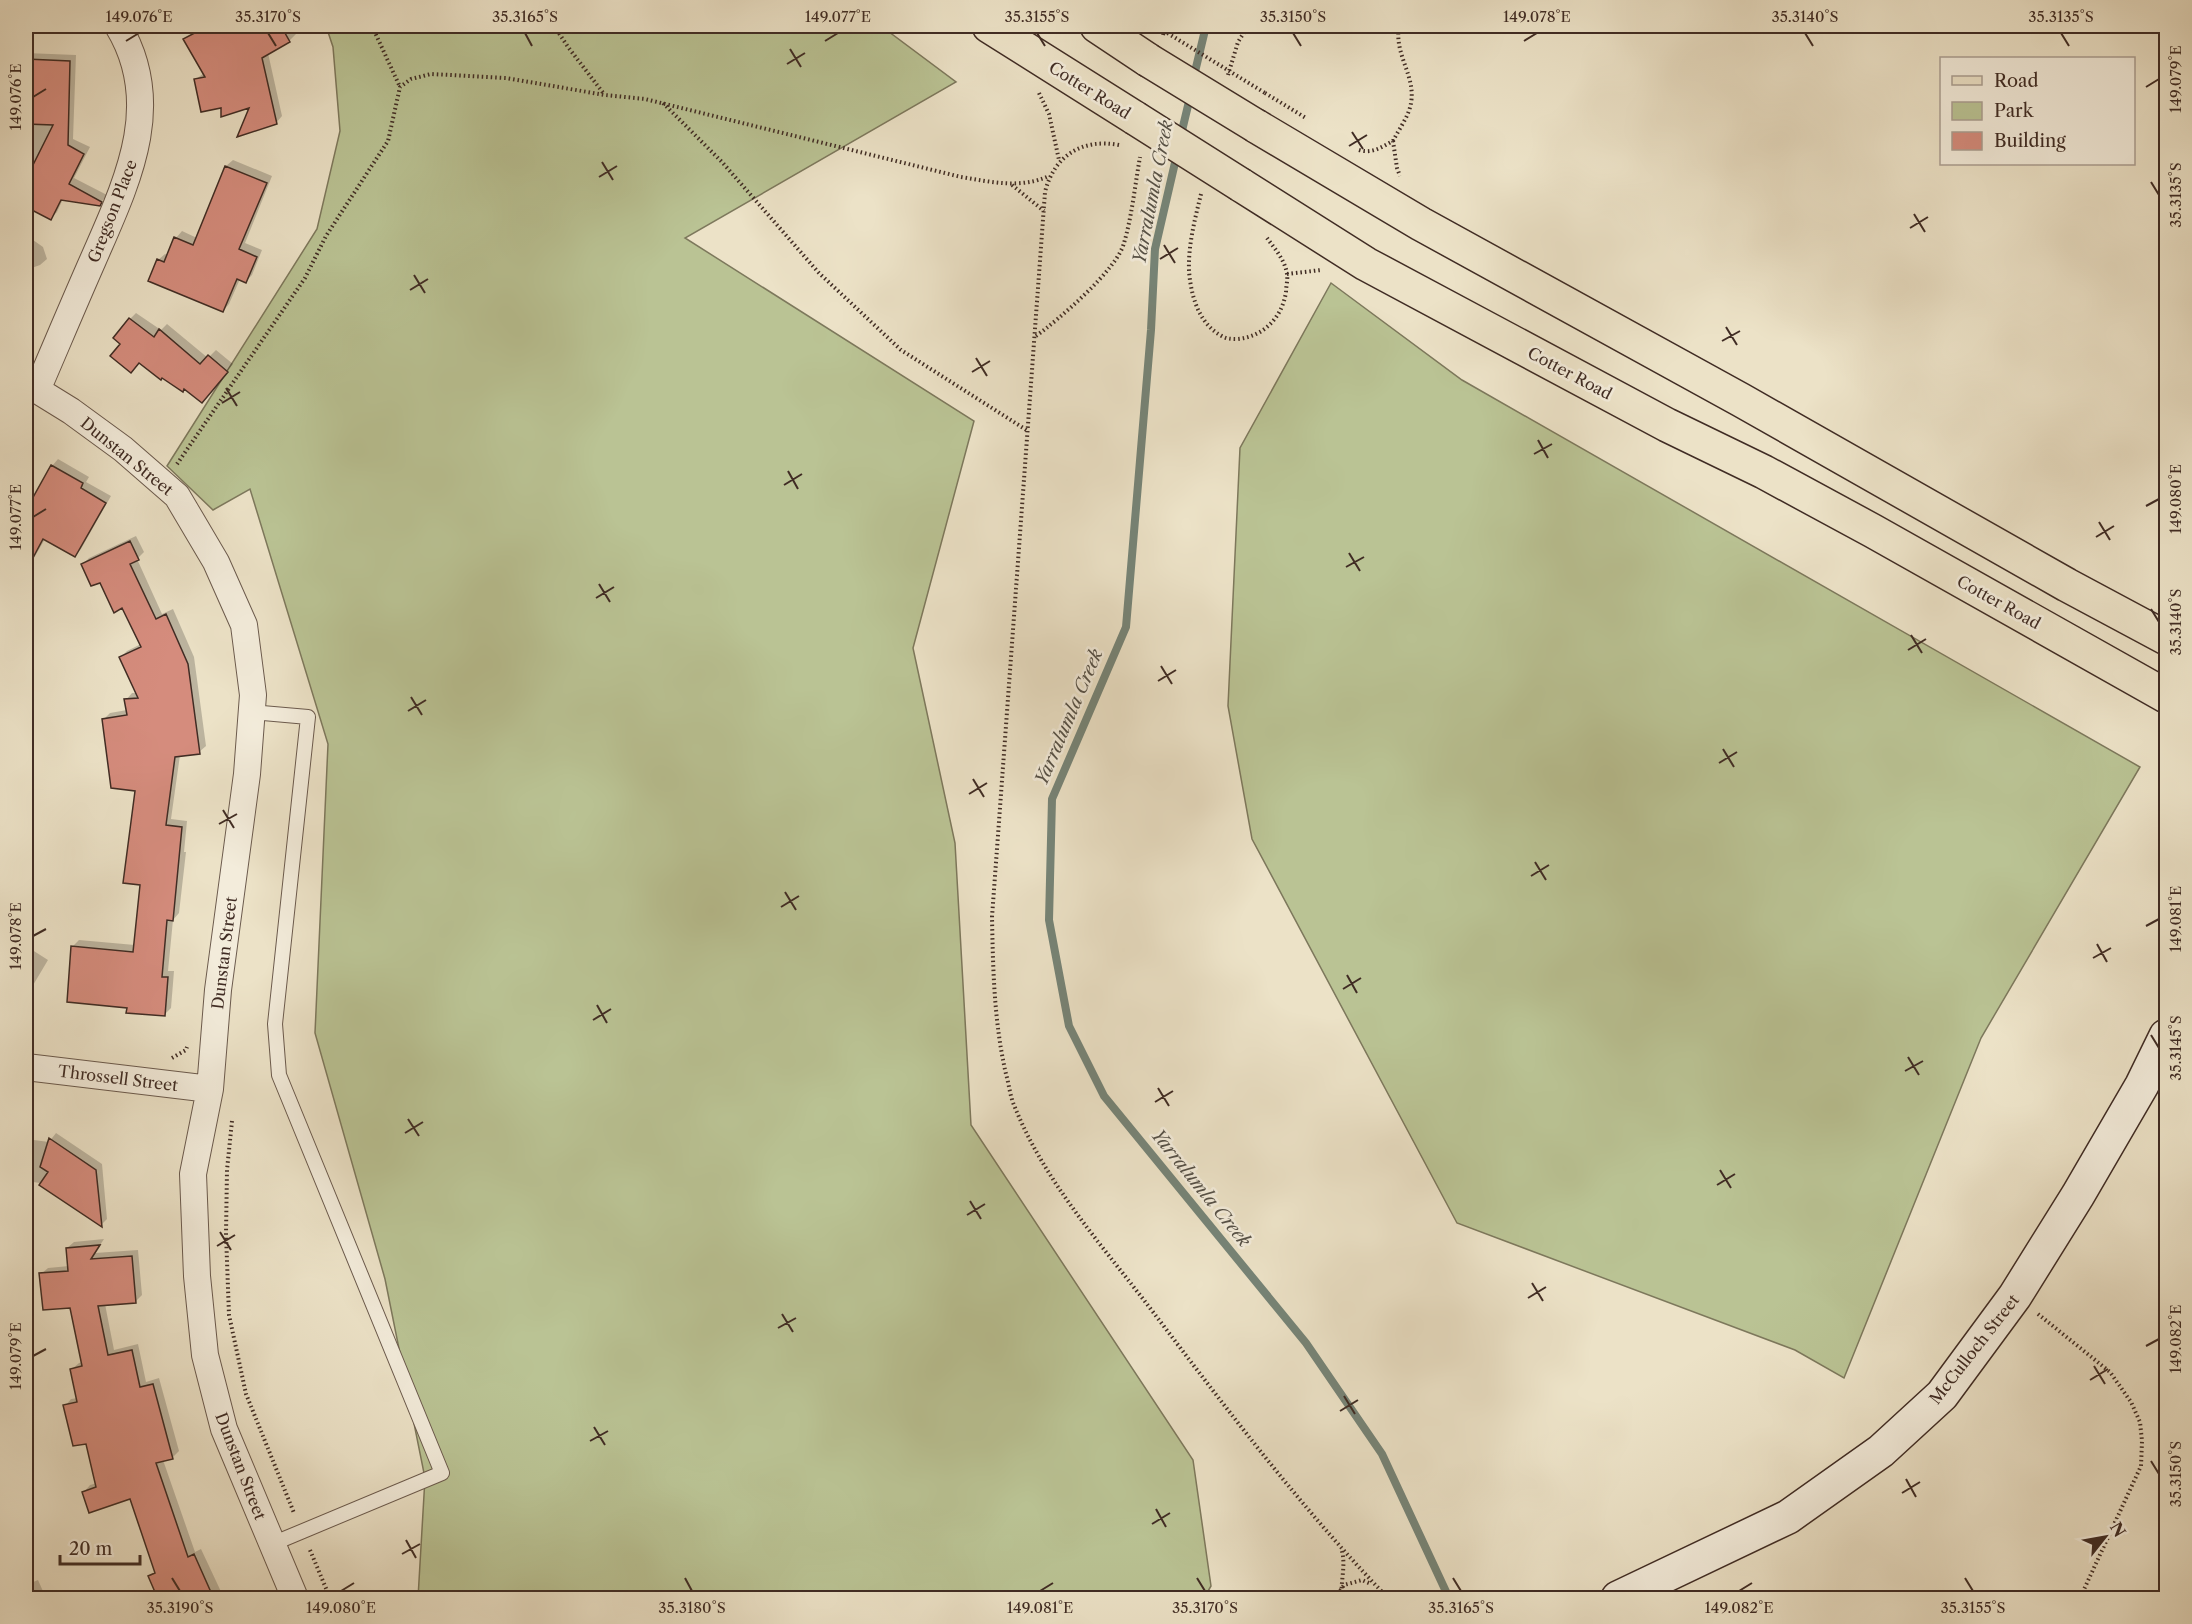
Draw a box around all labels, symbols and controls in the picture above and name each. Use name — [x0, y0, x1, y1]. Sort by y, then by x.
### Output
text: 149.076°E — [105, 7, 173, 26]
text: 35.3170°S — [235, 7, 301, 26]
text: 35.3165°S — [492, 7, 558, 26]
text: 149.077°E — [805, 7, 871, 26]
text: 35.3155°S — [1004, 7, 1070, 26]
text: 35.3150°S — [1260, 7, 1326, 26]
text: 149.078°E — [1503, 7, 1571, 26]
text: 35.3140°S — [1771, 7, 1839, 26]
text: 35.3135°S — [2028, 7, 2094, 26]
text: 149.079°E — [2166, 45, 2185, 113]
street label: Cotter Road — [1045, 57, 1135, 123]
legend — [1940, 57, 2135, 165]
text: 149.076°E — [6, 63, 25, 131]
text: Road — [1994, 70, 2039, 92]
text: Park — [1994, 100, 2035, 122]
water label: Yarralumla Creek — [1128, 118, 1178, 266]
text: Building — [1994, 130, 2066, 152]
street label: Gregson Place — [83, 157, 141, 265]
text: 35.3135°S — [2166, 162, 2185, 228]
street label: Cotter Road — [1524, 342, 1616, 404]
street label: Dunstan Street — [77, 413, 178, 500]
text: 149.080°E — [2166, 464, 2185, 534]
text: 149.077°E — [6, 484, 25, 550]
street label: Cotter Road — [1954, 571, 2045, 633]
text: 35.3140°S — [2166, 588, 2185, 656]
water label: Yarralumla Creek — [1030, 645, 1108, 788]
text: 149.081°E — [2166, 886, 2185, 952]
street label: Dunstan Street — [207, 895, 241, 1011]
text: 149.078°E — [6, 902, 25, 970]
text: 35.3145°S — [2166, 1015, 2185, 1081]
street label: Throssell Street — [57, 1061, 179, 1095]
water label: Yarralumla Creek — [1147, 1124, 1256, 1252]
street label: McCulloch Street — [1925, 1290, 2023, 1408]
text: 149.082°E — [2166, 1304, 2185, 1374]
text: 149.079°E — [6, 1322, 25, 1390]
street label: Dunstan Street — [211, 1409, 271, 1523]
text: 35.3150°S — [2166, 1441, 2185, 1507]
north arrow — [2075, 1507, 2135, 1567]
text: N — [2106, 1518, 2130, 1540]
scale bar — [60, 1528, 140, 1566]
text: 20 m — [69, 1538, 113, 1560]
text: 35.3190°S — [146, 1598, 214, 1617]
text: 149.080°E — [306, 1598, 376, 1617]
text: 35.3180°S — [658, 1598, 726, 1617]
text: 149.081°E — [1007, 1598, 1073, 1617]
text: 35.3170°S — [1172, 1598, 1238, 1617]
text: 35.3165°S — [1428, 1598, 1494, 1617]
text: 149.082°E — [1704, 1598, 1774, 1617]
text: 35.3155°S — [1940, 1598, 2006, 1617]

